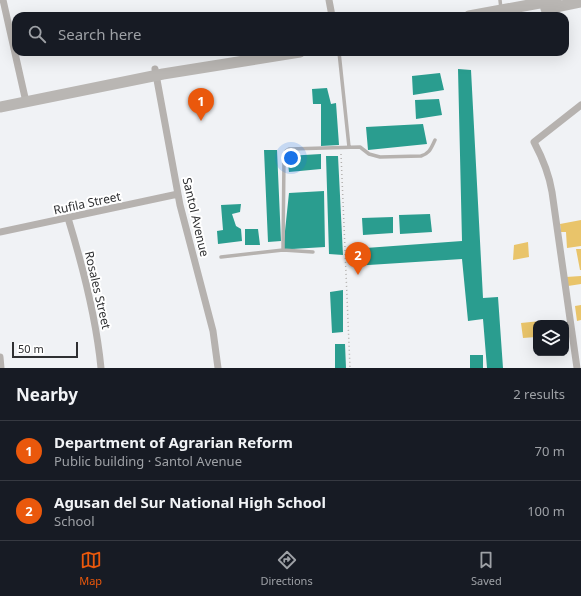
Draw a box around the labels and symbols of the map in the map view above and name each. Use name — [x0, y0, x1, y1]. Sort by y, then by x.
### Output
pin: 1 — [188, 88, 214, 121]
your location — [281, 148, 301, 168]
street label: Santol Avenue — [179, 176, 213, 258]
street label: Rufila Street — [52, 187, 123, 218]
pin: 2 — [345, 242, 371, 275]
street label: Rosales Street — [81, 249, 115, 331]
scale bar — [12, 340, 78, 359]

